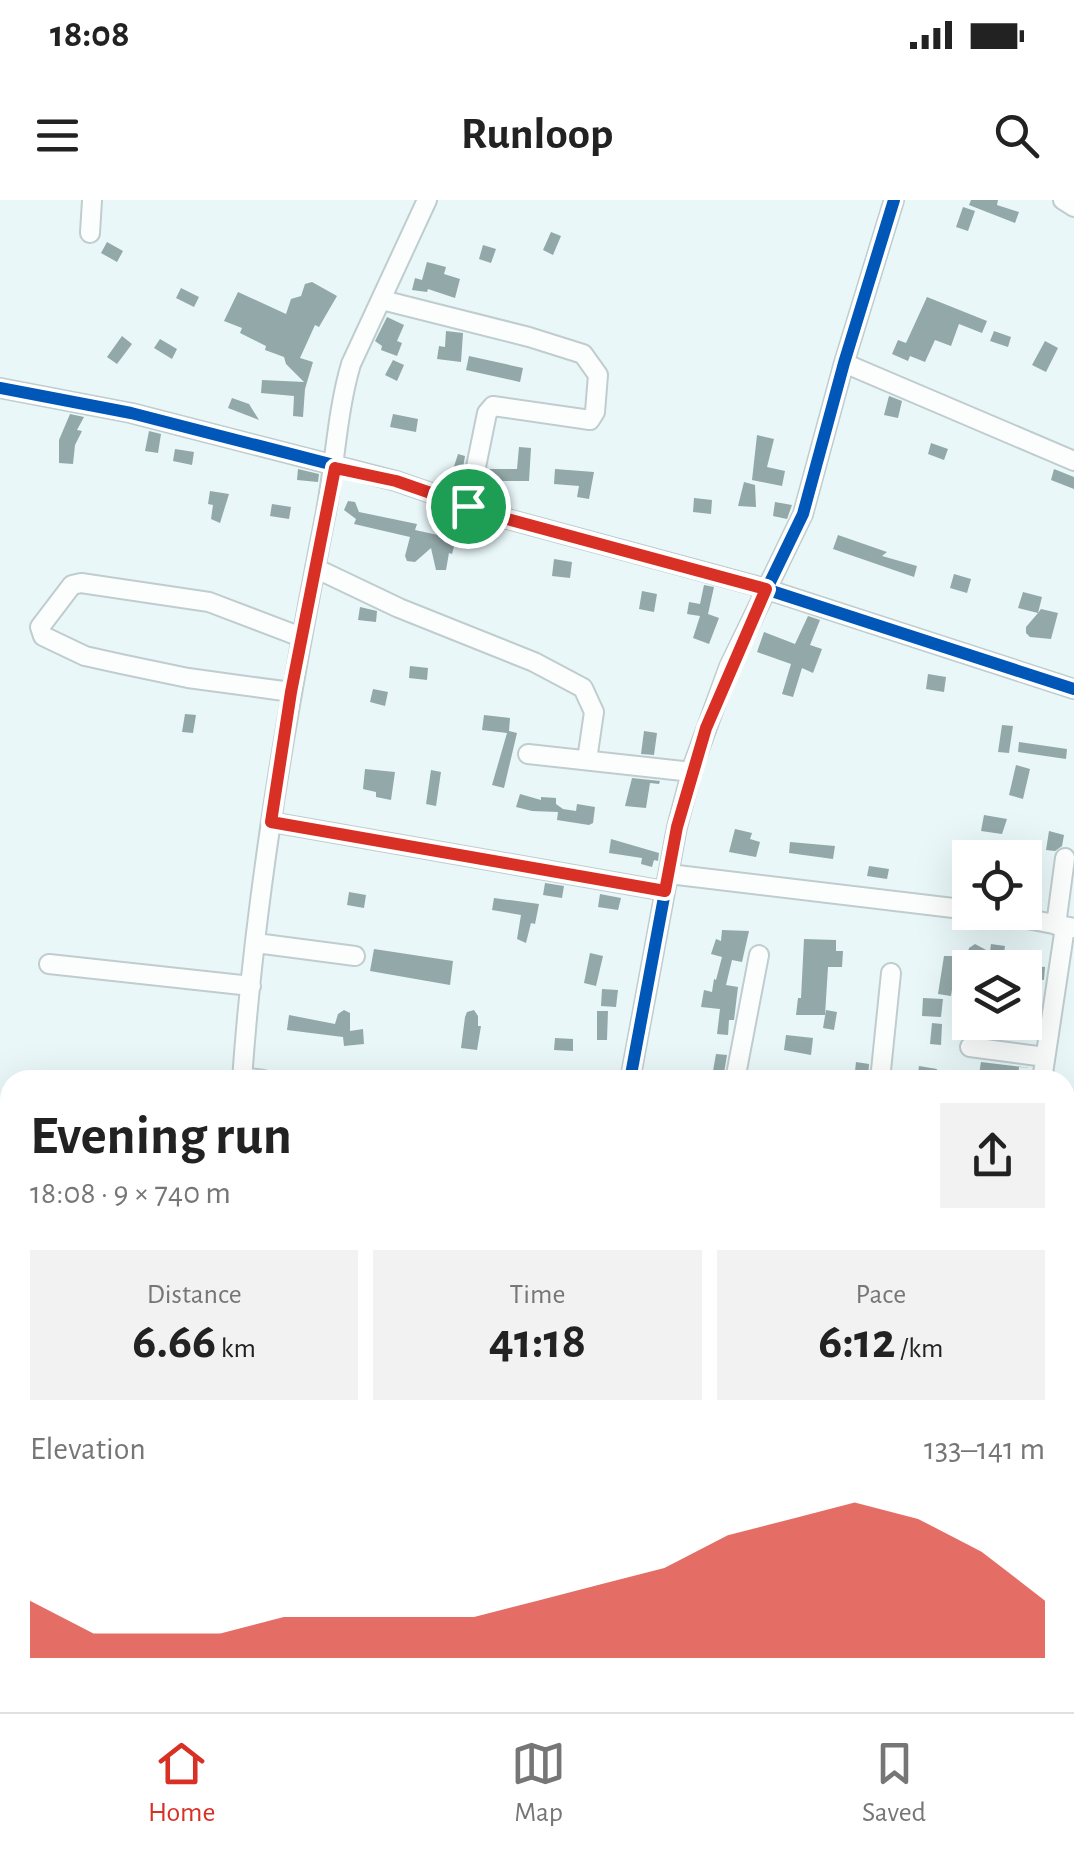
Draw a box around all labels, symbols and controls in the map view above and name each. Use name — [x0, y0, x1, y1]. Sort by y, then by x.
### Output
text: 18:08 — [50, 16, 130, 54]
icon: menu — [30, 108, 85, 163]
icon: search — [989, 108, 1044, 163]
text: Runloop — [461, 112, 613, 157]
pin — [426, 464, 511, 549]
icon: arrive — [441, 479, 496, 534]
map controls — [952, 840, 1042, 1040]
button: locate — [952, 840, 1042, 930]
button: layers — [952, 950, 1042, 1040]
button: share — [940, 1103, 1045, 1208]
text: Evening run — [30, 1109, 292, 1164]
text: 18:08 · 9 × 740 m — [30, 1177, 231, 1209]
text: Distance — [147, 1281, 242, 1309]
text: Time — [510, 1281, 565, 1309]
text: Pace — [856, 1281, 906, 1309]
text: 6.66 — [132, 1317, 216, 1367]
text: 41:18 — [489, 1317, 586, 1367]
text: 6:12 — [818, 1317, 895, 1367]
text: km — [216, 1335, 256, 1363]
text: /km — [895, 1335, 943, 1363]
text: Elevation — [30, 1433, 146, 1465]
text: 133–141 m — [924, 1433, 1045, 1465]
tab: Home — [148, 1736, 215, 1830]
tab: Map — [511, 1736, 566, 1830]
tab: Saved — [862, 1736, 926, 1830]

